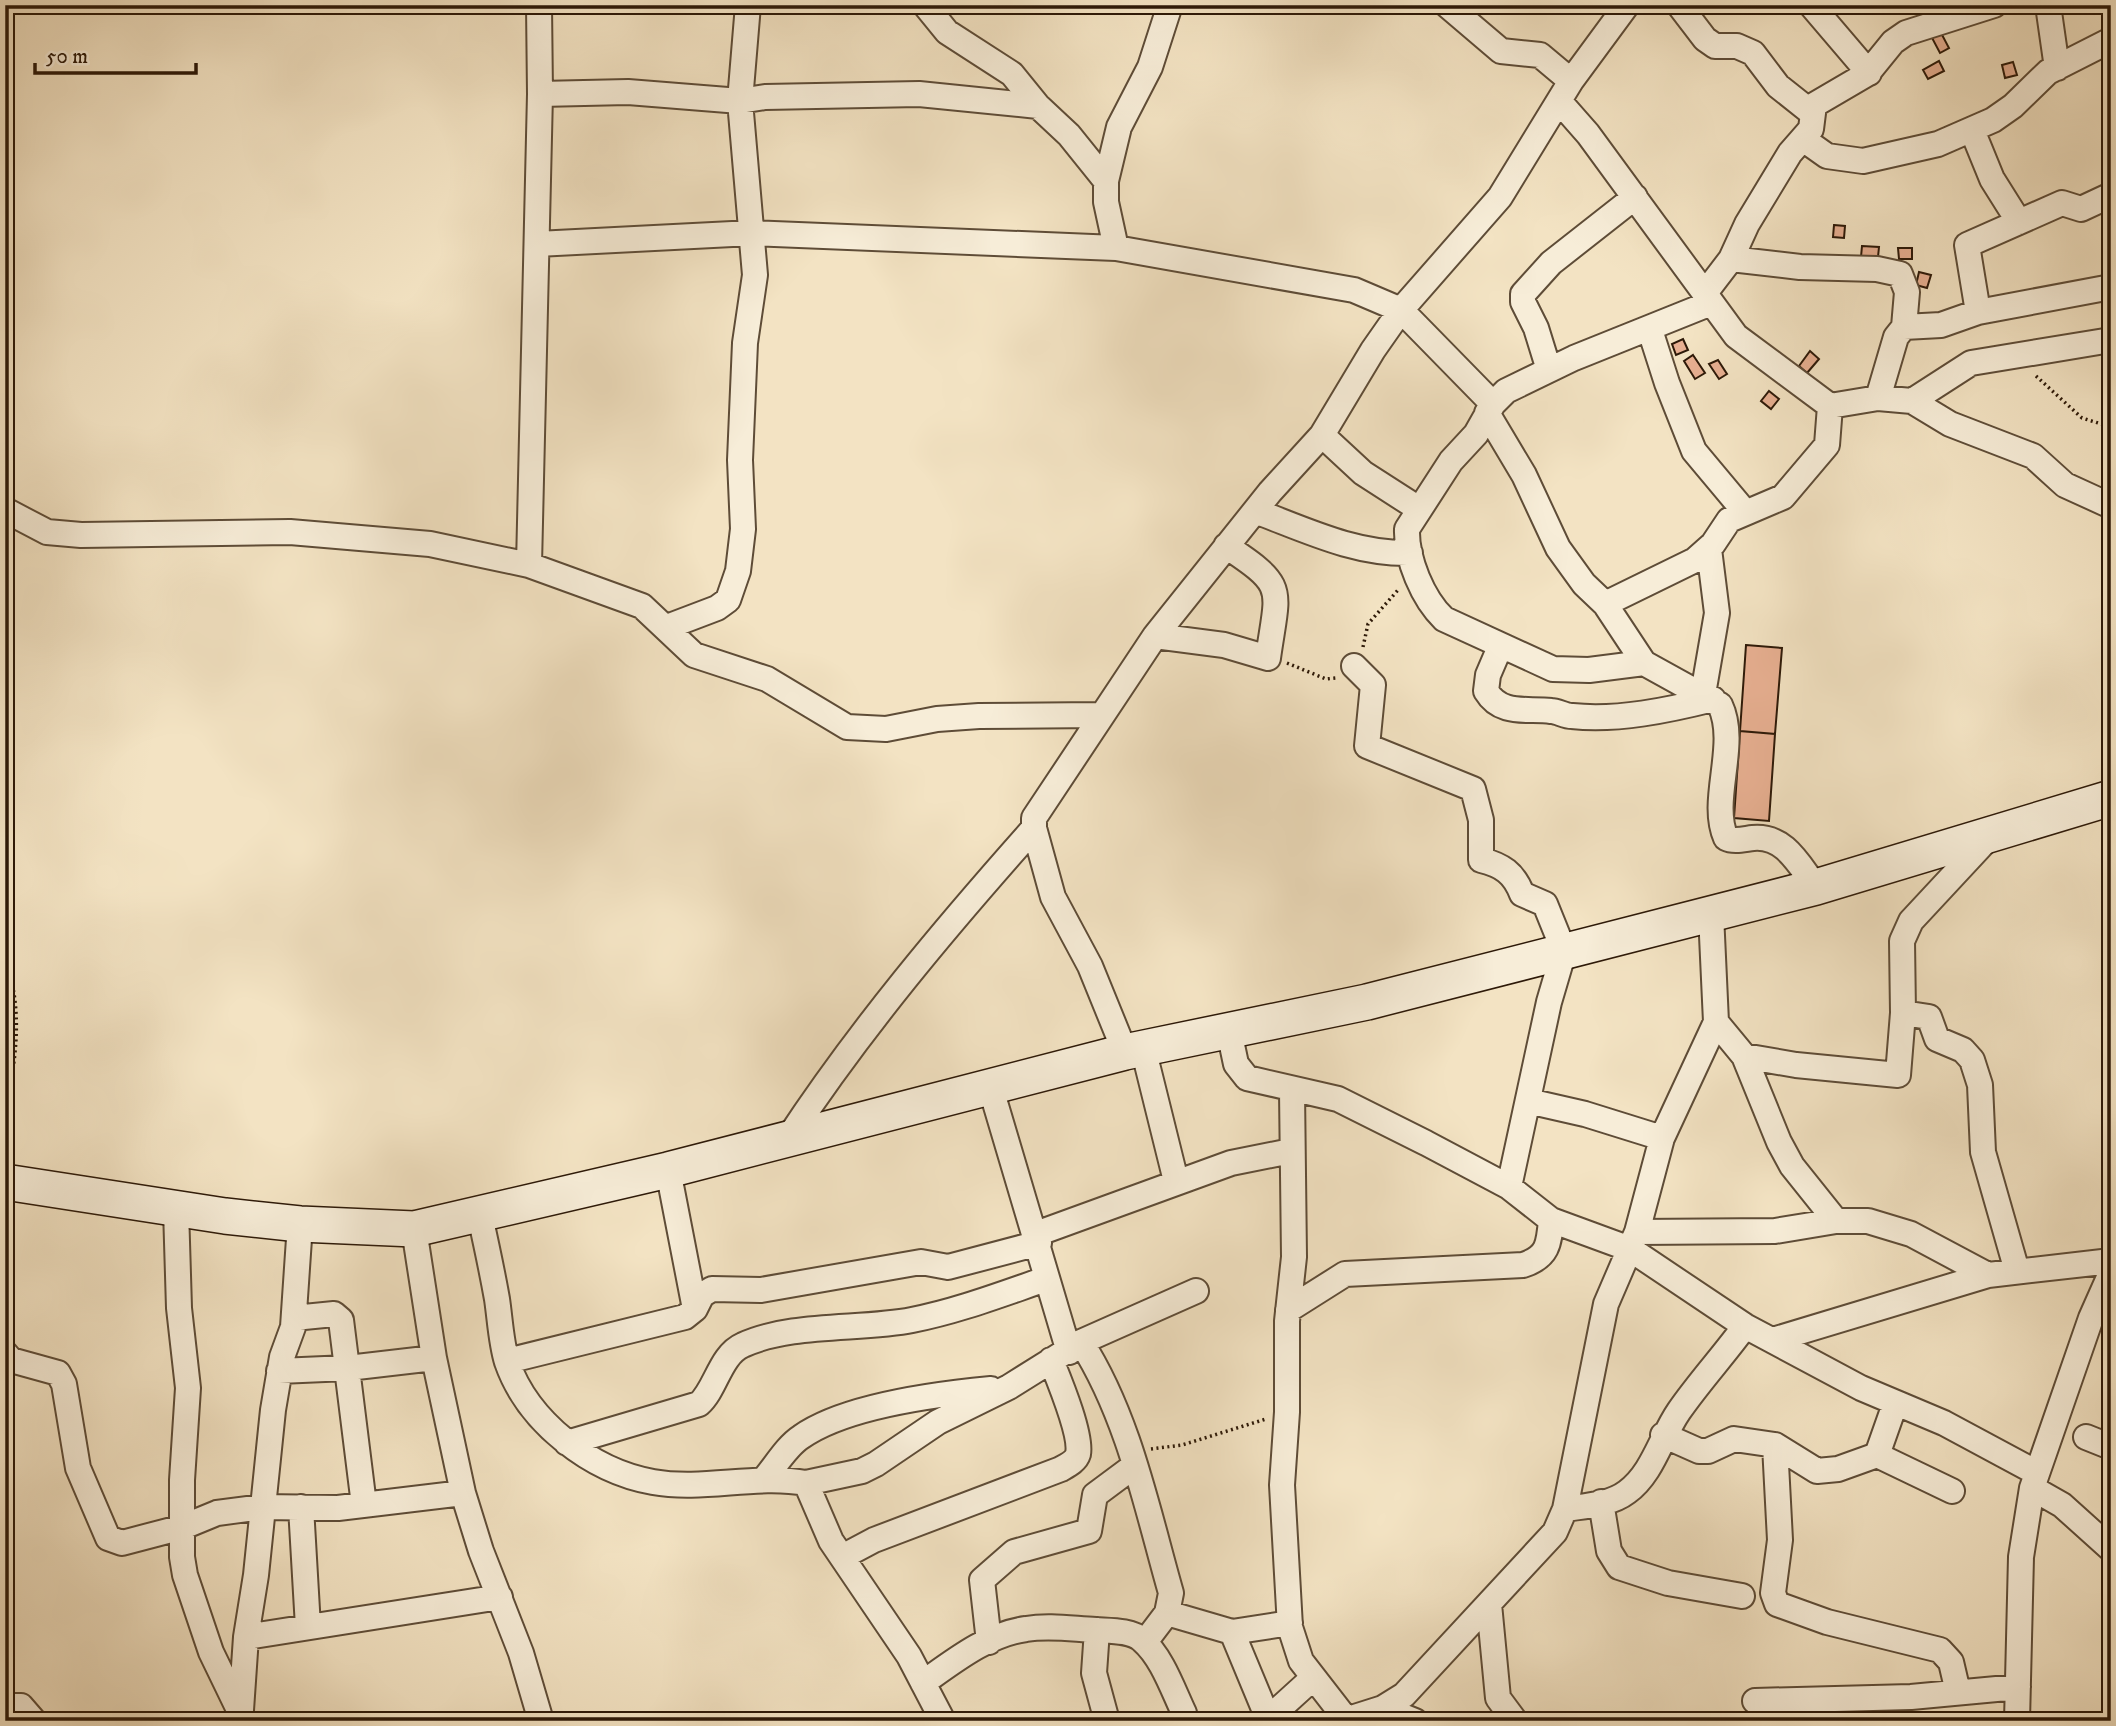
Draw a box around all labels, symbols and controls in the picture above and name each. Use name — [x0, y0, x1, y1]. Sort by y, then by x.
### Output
scale bar — [35, 32, 196, 76]
text: 50 m — [46, 44, 88, 70]

